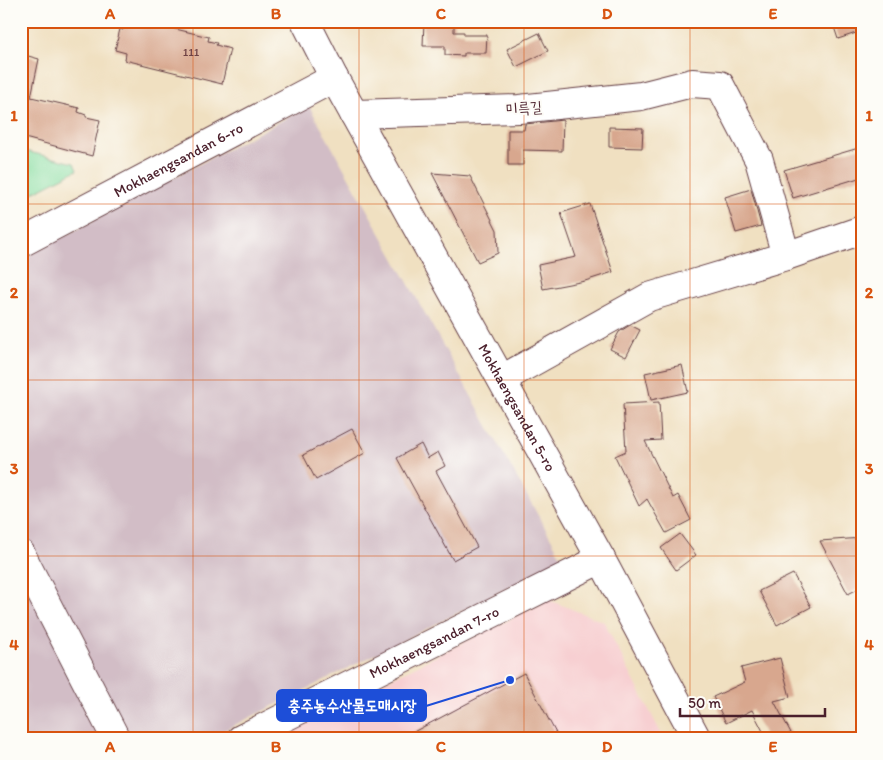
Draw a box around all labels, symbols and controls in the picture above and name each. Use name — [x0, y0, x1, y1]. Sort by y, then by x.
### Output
text: A — [104, 4, 116, 23]
text: B — [271, 4, 282, 23]
text: C — [436, 4, 447, 23]
text: D — [602, 4, 613, 23]
text: E — [769, 4, 778, 23]
house number: 111 — [183, 45, 200, 59]
street label: 미륵길 — [505, 98, 543, 118]
text: 1 — [10, 106, 18, 125]
text: 1 — [865, 106, 873, 125]
street label: Mokhaengsandan 6-ro — [111, 119, 246, 201]
text: 2 — [10, 283, 19, 302]
text: 2 — [865, 283, 874, 302]
street label: Mokhaengsandan 5-ro — [474, 341, 560, 475]
text: 3 — [10, 459, 19, 478]
text: 3 — [865, 459, 874, 478]
street label: Mokhaengsandan 7-ro — [366, 602, 502, 682]
text: 4 — [9, 635, 19, 654]
text: 4 — [864, 635, 874, 654]
scale bar — [680, 685, 826, 717]
callout: 충주농수산물도매시장 — [277, 690, 426, 721]
text: 50 m — [688, 694, 721, 712]
text: 충주농수산물도매시장 — [288, 696, 417, 715]
text: A — [104, 737, 116, 756]
text: B — [271, 737, 282, 756]
text: C — [436, 737, 447, 756]
text: D — [602, 737, 613, 756]
text: E — [769, 737, 778, 756]

